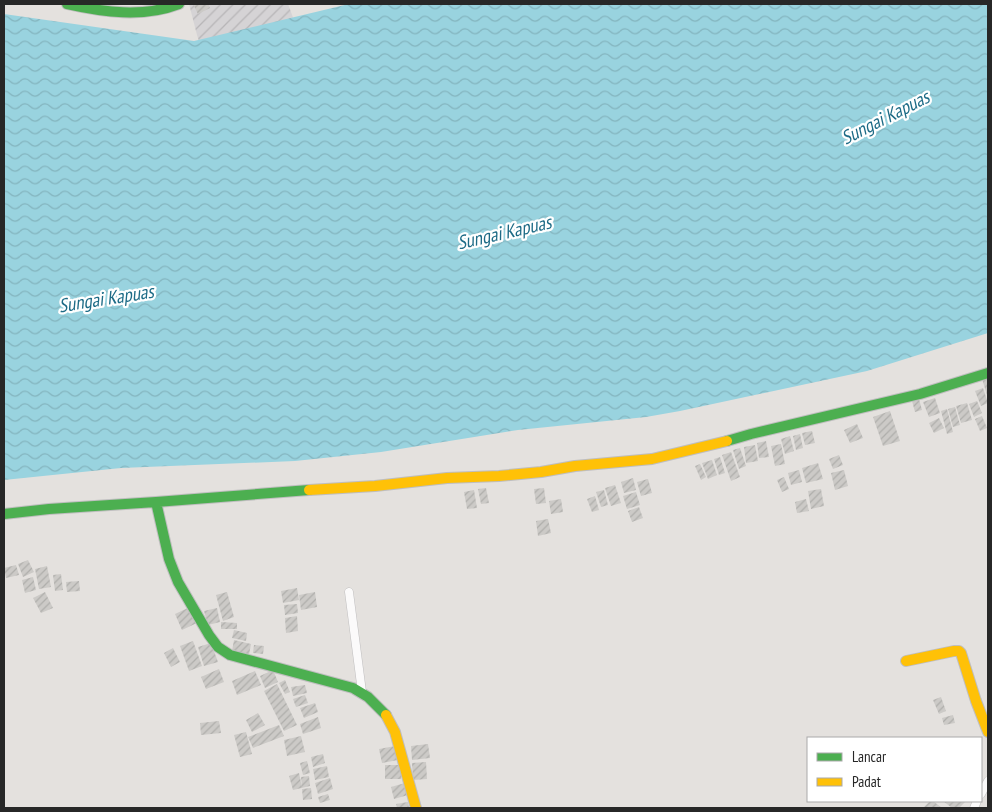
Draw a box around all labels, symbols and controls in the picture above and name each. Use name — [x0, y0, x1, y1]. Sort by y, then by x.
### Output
water label: Sungai Kapuas — [837, 84, 935, 149]
water label: Sungai Kapuas — [455, 209, 555, 254]
water label: Sungai Kapuas — [57, 278, 157, 317]
legend — [807, 737, 982, 802]
text: Lancar — [852, 747, 887, 766]
text: Padat — [852, 772, 881, 791]

